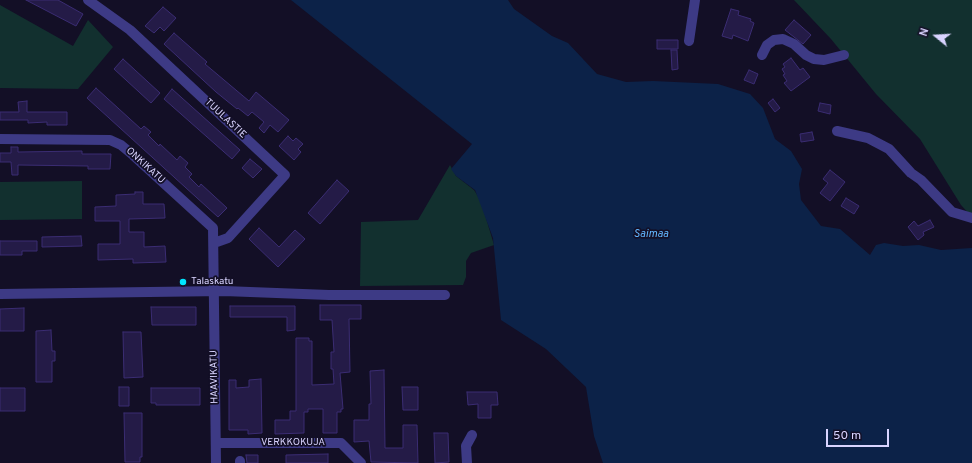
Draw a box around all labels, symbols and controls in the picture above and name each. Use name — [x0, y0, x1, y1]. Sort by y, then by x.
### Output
north arrow — [916, 16, 956, 56]
text: N — [917, 26, 932, 38]
street label: TUULASTIE — [202, 97, 248, 141]
street label: ONKIKATU — [123, 145, 167, 187]
water label: Saimaa — [633, 228, 669, 242]
place label: Talaskatu — [191, 276, 233, 288]
marker: Talaskatu — [178, 277, 188, 287]
street label: HAAVIKATU — [209, 350, 221, 404]
scale bar — [828, 421, 891, 447]
text: 50 m — [833, 428, 861, 444]
street label: VERKKOKUJA — [261, 437, 325, 449]

